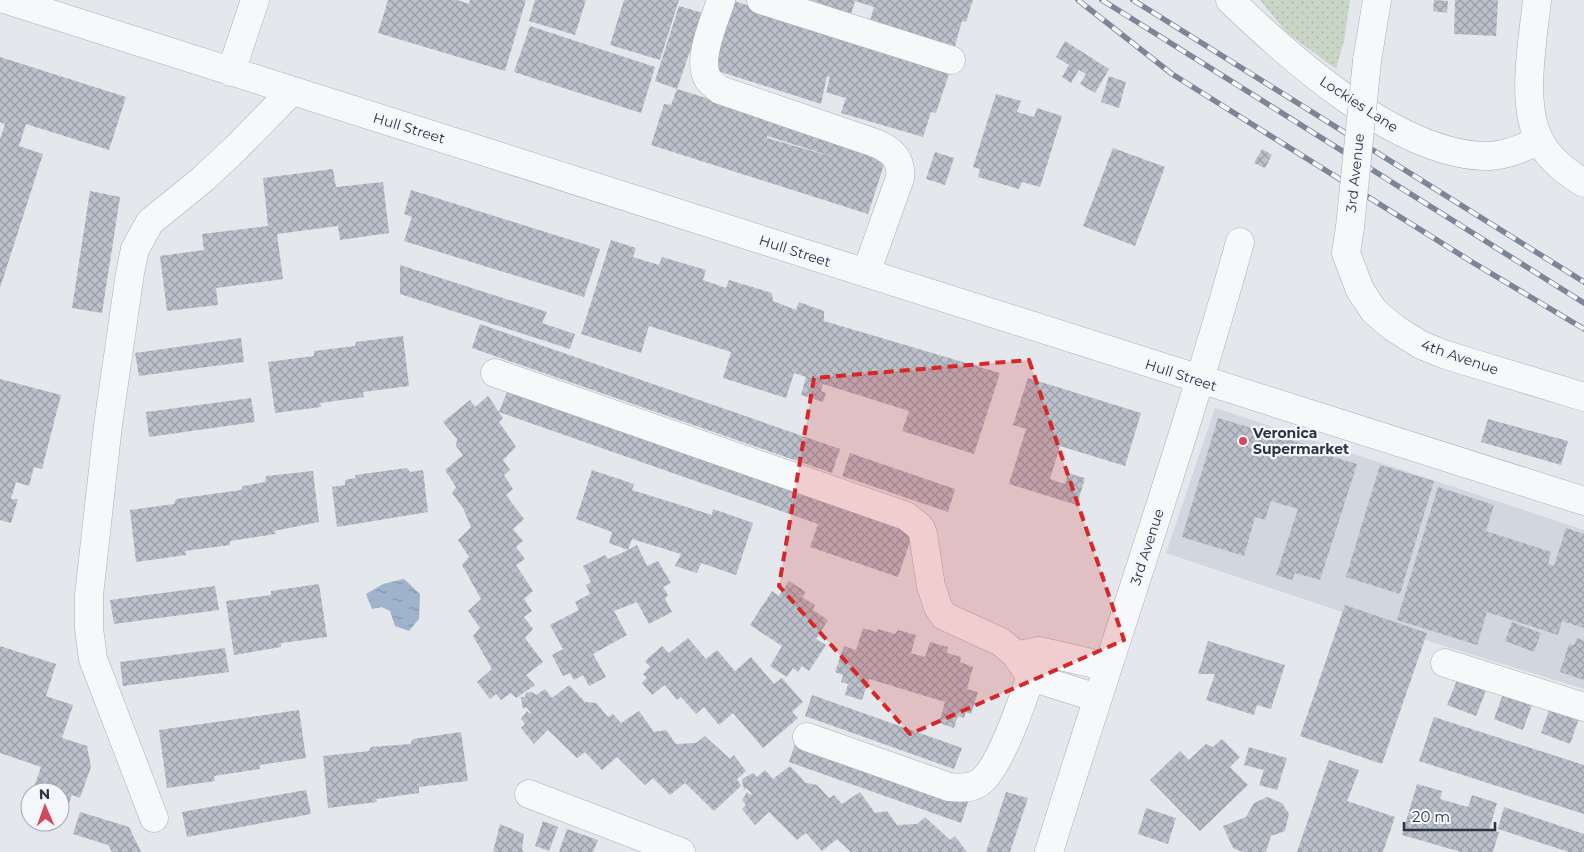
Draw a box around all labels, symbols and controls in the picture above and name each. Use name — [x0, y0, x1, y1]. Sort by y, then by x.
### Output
street label: Lockies Lane — [1316, 72, 1402, 136]
street label: Hull Street — [371, 109, 447, 148]
street label: 3rd Avenue — [1342, 133, 1368, 213]
street label: Hull Street — [757, 231, 833, 271]
street label: 4th Avenue — [1419, 335, 1501, 379]
street label: Hull Street — [1143, 355, 1219, 395]
place label: Veronica Supermarket — [1252, 424, 1349, 458]
marker: Veronica Supermarket — [1237, 435, 1249, 447]
street label: 3rd Avenue — [1126, 506, 1168, 588]
north arrow — [20, 782, 70, 832]
text: N — [39, 785, 51, 803]
scale bar — [1404, 800, 1495, 832]
text: 20 m — [1412, 807, 1450, 826]

